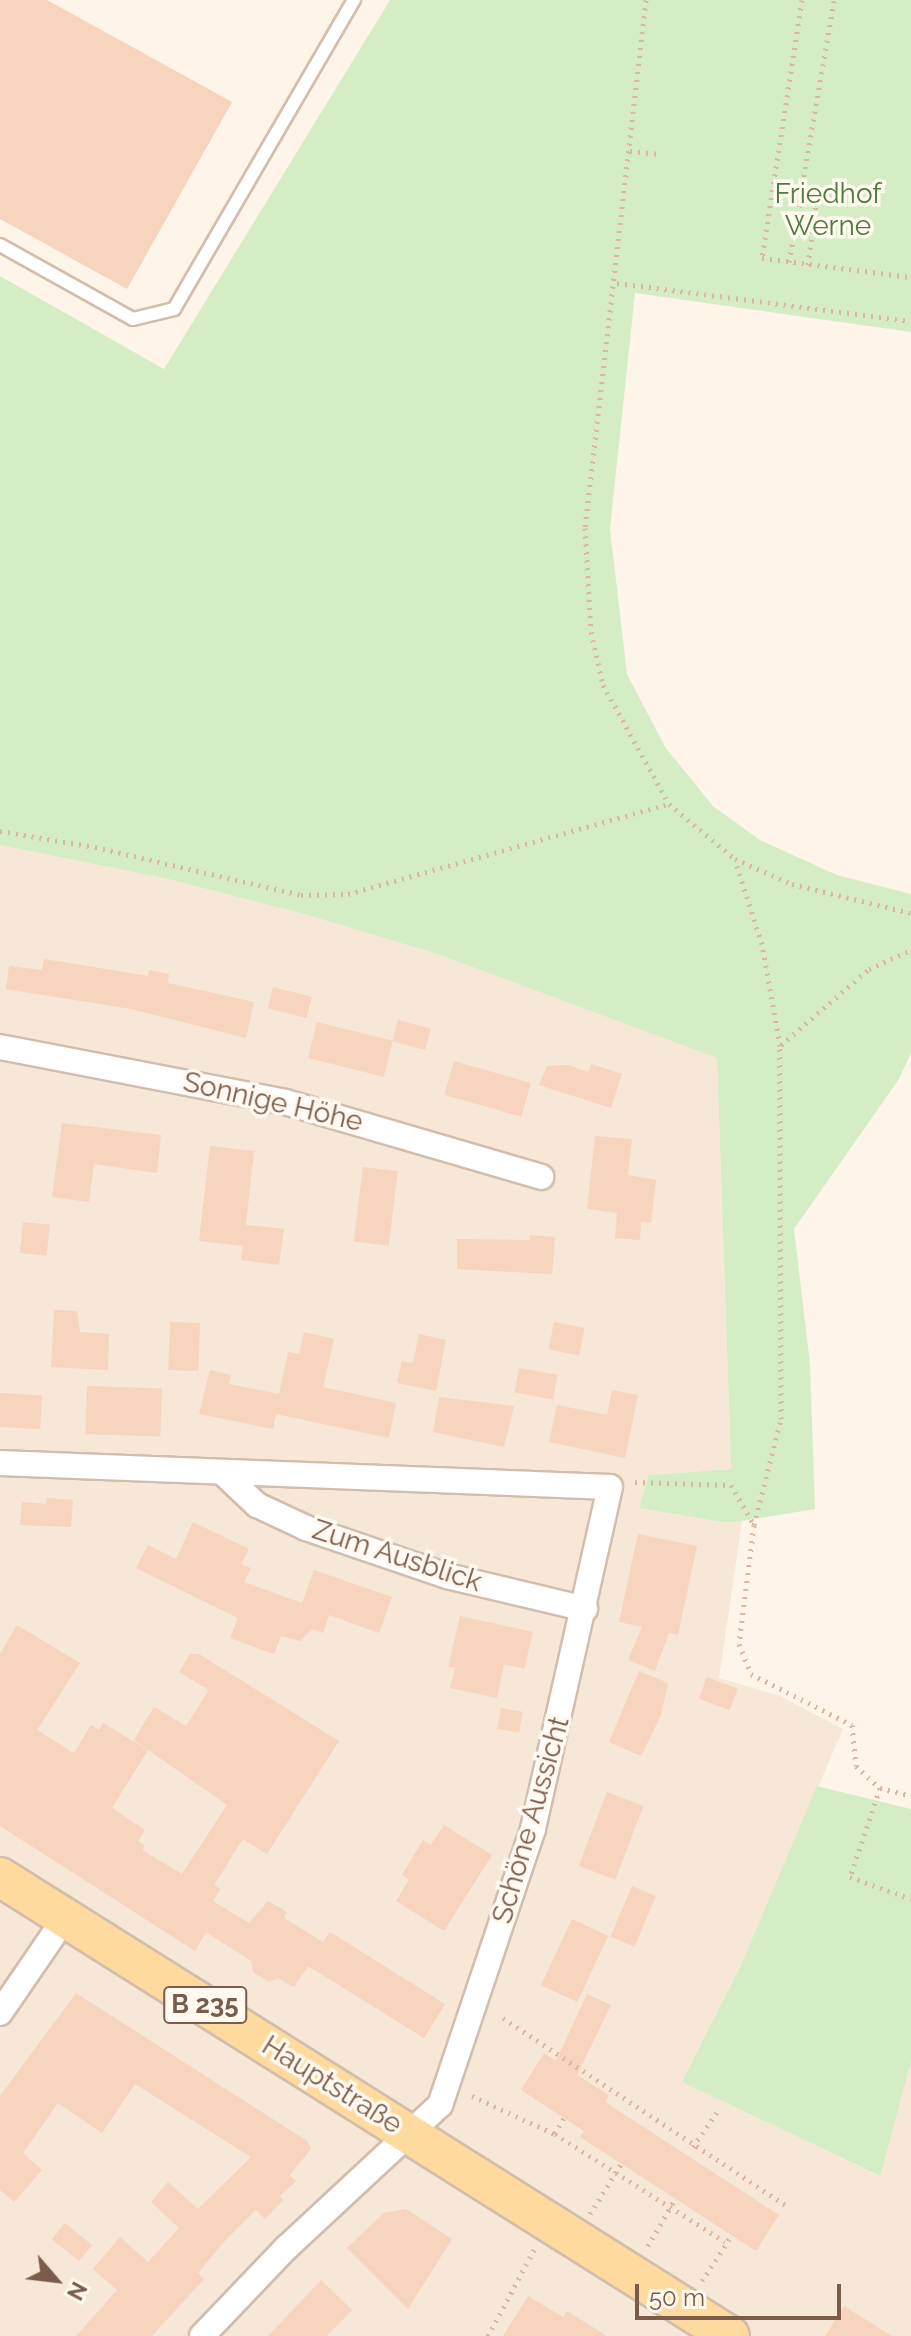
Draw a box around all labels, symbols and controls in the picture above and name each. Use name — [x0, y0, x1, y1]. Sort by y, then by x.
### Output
park label: Friedhof Werne — [774, 177, 882, 243]
street label: Sonnige Höhe — [180, 1065, 366, 1139]
street label: Zum Ausblick — [308, 1513, 486, 1599]
street label: Schöne Aussicht — [485, 1712, 577, 1928]
road number: B 235 — [163, 1983, 247, 2027]
street label: Hauptstraße — [256, 2029, 408, 2141]
north arrow — [16, 2240, 96, 2320]
scale bar — [639, 2268, 845, 2318]
text: N — [62, 2278, 93, 2305]
text: 50 m — [649, 2283, 705, 2312]

